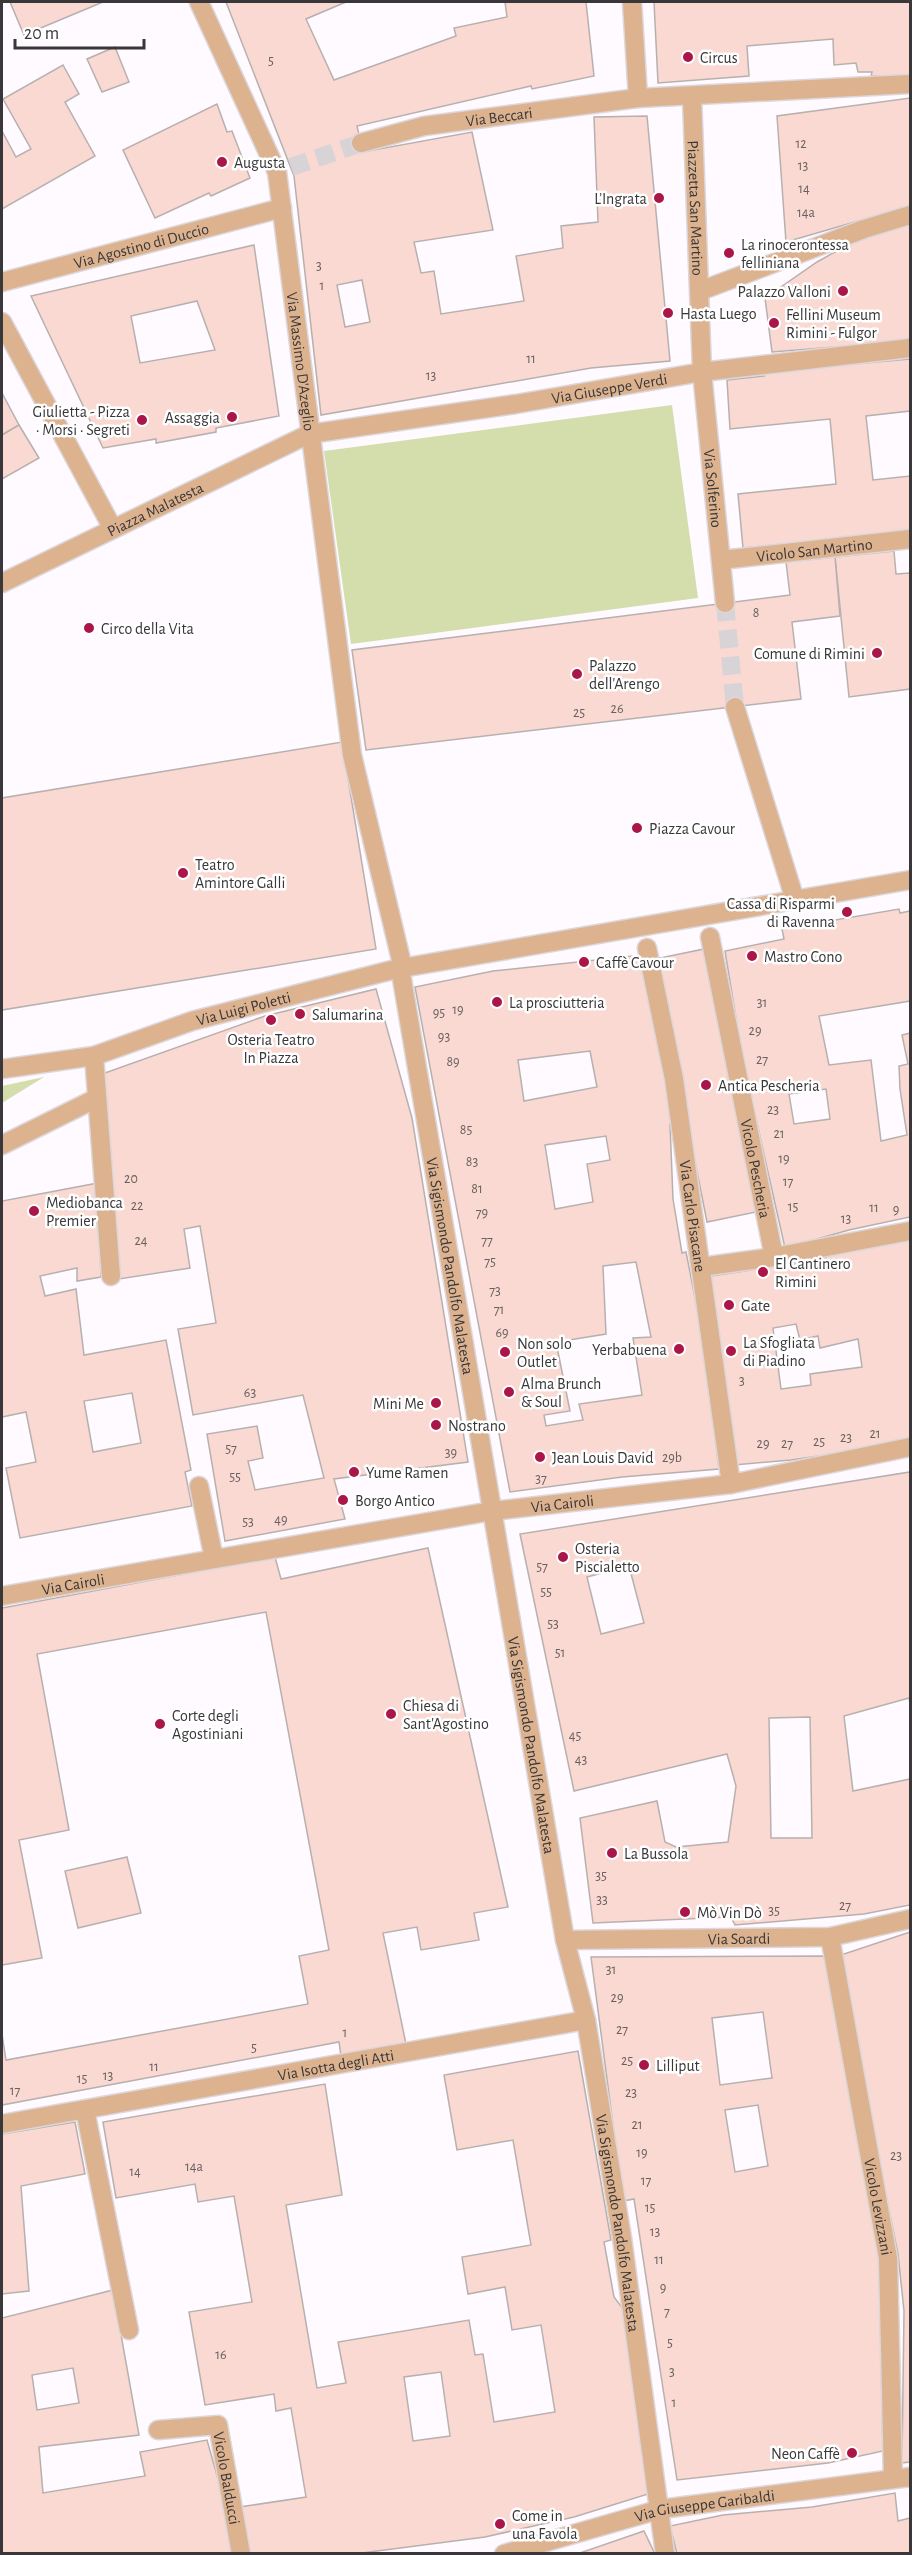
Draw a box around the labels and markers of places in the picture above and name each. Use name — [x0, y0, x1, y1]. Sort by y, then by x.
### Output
marker: Circus — [681, 50, 695, 64]
place label: Circus — [700, 50, 738, 66]
marker: Augusta — [215, 155, 229, 169]
place label: Augusta — [234, 155, 285, 171]
place label: L’Ingrata — [594, 191, 647, 207]
marker: L’Ingrata — [652, 191, 666, 205]
place label: La rinocerontessa felliniana — [741, 237, 849, 271]
marker: La rinocerontessa felliniana — [722, 246, 736, 260]
place label: Palazzo Valloni — [738, 284, 831, 300]
marker: Palazzo Valloni — [836, 284, 850, 298]
marker: Hasta Luego — [661, 306, 675, 320]
place label: Hasta Luego — [680, 306, 757, 322]
place label: Fellini Museum Rimini - Fulgor — [786, 307, 881, 341]
marker: Fellini Museum Rimini - Fulgor — [767, 316, 781, 330]
place label: Giulietta - Pizza • Morsi • Segreti — [33, 404, 130, 438]
place label: Assaggia — [165, 410, 220, 426]
marker: Assaggia — [225, 410, 239, 424]
marker: Giulietta - Pizza • Morsi • Segreti — [135, 413, 149, 427]
marker: Circo della Vita — [82, 621, 96, 635]
place label: Circo della Vita — [101, 621, 194, 637]
place label: Comune di Rimini — [754, 646, 865, 662]
marker: Comune di Rimini — [870, 646, 884, 660]
place label: Palazzo dell'Arengo — [589, 658, 660, 692]
marker: Palazzo dell'Arengo — [570, 667, 584, 681]
marker: Piazza Cavour — [630, 821, 644, 835]
place label: Piazza Cavour — [649, 821, 736, 837]
place label: Teatro Amintore Galli — [195, 857, 285, 891]
marker: Teatro Amintore Galli — [176, 866, 190, 880]
place label: Cassa di Risparmi di Ravenna — [727, 896, 835, 930]
marker: Cassa di Risparmi di Ravenna — [840, 905, 854, 919]
marker: Mastro Cono — [745, 949, 759, 963]
place label: Mastro Cono — [764, 949, 842, 965]
marker: Caffè Cavour — [577, 955, 591, 969]
place label: Caffè Cavour — [596, 955, 675, 971]
marker: La prosciutteria — [490, 995, 504, 1009]
place label: La prosciutteria — [509, 995, 605, 1011]
marker: Salumarina — [293, 1007, 307, 1021]
place label: Salumarina — [312, 1007, 383, 1023]
marker: Osteria Teatro In Piazza — [264, 1013, 278, 1027]
place label: Osteria Teatro In Piazza — [227, 1032, 315, 1066]
marker: Antica Pescheria — [699, 1078, 713, 1092]
place label: Antica Pescheria — [718, 1078, 820, 1094]
place label: Mediobanca Premier — [46, 1195, 123, 1229]
marker: Mediobanca Premier — [27, 1204, 41, 1218]
place label: El Cantinero Rimini — [775, 1256, 851, 1290]
marker: El Cantinero Rimini — [756, 1265, 770, 1279]
marker: Gate — [722, 1298, 736, 1312]
place label: Gate — [741, 1298, 770, 1314]
place label: La Sfogliata di Piadino — [743, 1335, 815, 1369]
place label: Non solo Outlet — [517, 1336, 572, 1370]
place label: Yerbabuena — [592, 1342, 667, 1358]
marker: Yerbabuena — [672, 1342, 686, 1356]
marker: La Sfogliata di Piadino — [724, 1344, 738, 1358]
marker: Non solo Outlet — [498, 1345, 512, 1359]
place label: Alma Brunch & Soul — [521, 1376, 601, 1410]
marker: Alma Brunch & Soul — [502, 1385, 516, 1399]
place label: Mini Me — [373, 1396, 424, 1412]
marker: Mini Me — [429, 1396, 443, 1410]
marker: Nostrano — [429, 1418, 443, 1432]
place label: Nostrano — [448, 1418, 506, 1434]
marker: Jean Louis David — [533, 1450, 547, 1464]
place label: Jean Louis David — [552, 1450, 653, 1466]
marker: Yume Ramen — [347, 1465, 361, 1479]
place label: Yume Ramen — [366, 1465, 448, 1481]
marker: Borgo Antico — [336, 1493, 350, 1507]
place label: Borgo Antico — [355, 1493, 435, 1509]
place label: Osteria Piscialetto — [575, 1541, 640, 1575]
marker: Osteria Piscialetto — [556, 1550, 570, 1564]
place label: Chiesa di Sant'Agostino — [403, 1698, 489, 1732]
marker: Chiesa di Sant'Agostino — [384, 1707, 398, 1721]
place label: Corte degli Agostiniani — [172, 1708, 243, 1742]
marker: Corte degli Agostiniani — [153, 1717, 167, 1731]
marker: La Bussola — [605, 1846, 619, 1860]
place label: La Bussola — [624, 1846, 688, 1862]
marker: Mò Vin Dò — [678, 1905, 692, 1919]
place label: Mò Vin Dò — [697, 1905, 762, 1921]
marker: Lilliput — [637, 2058, 651, 2072]
place label: Lilliput — [656, 2058, 700, 2074]
place label: Neon Caffè — [771, 2446, 840, 2462]
marker: Neon Caffè — [845, 2446, 859, 2460]
place label: Come in una Favola — [512, 2508, 578, 2542]
marker: Come in una Favola — [493, 2517, 507, 2531]

